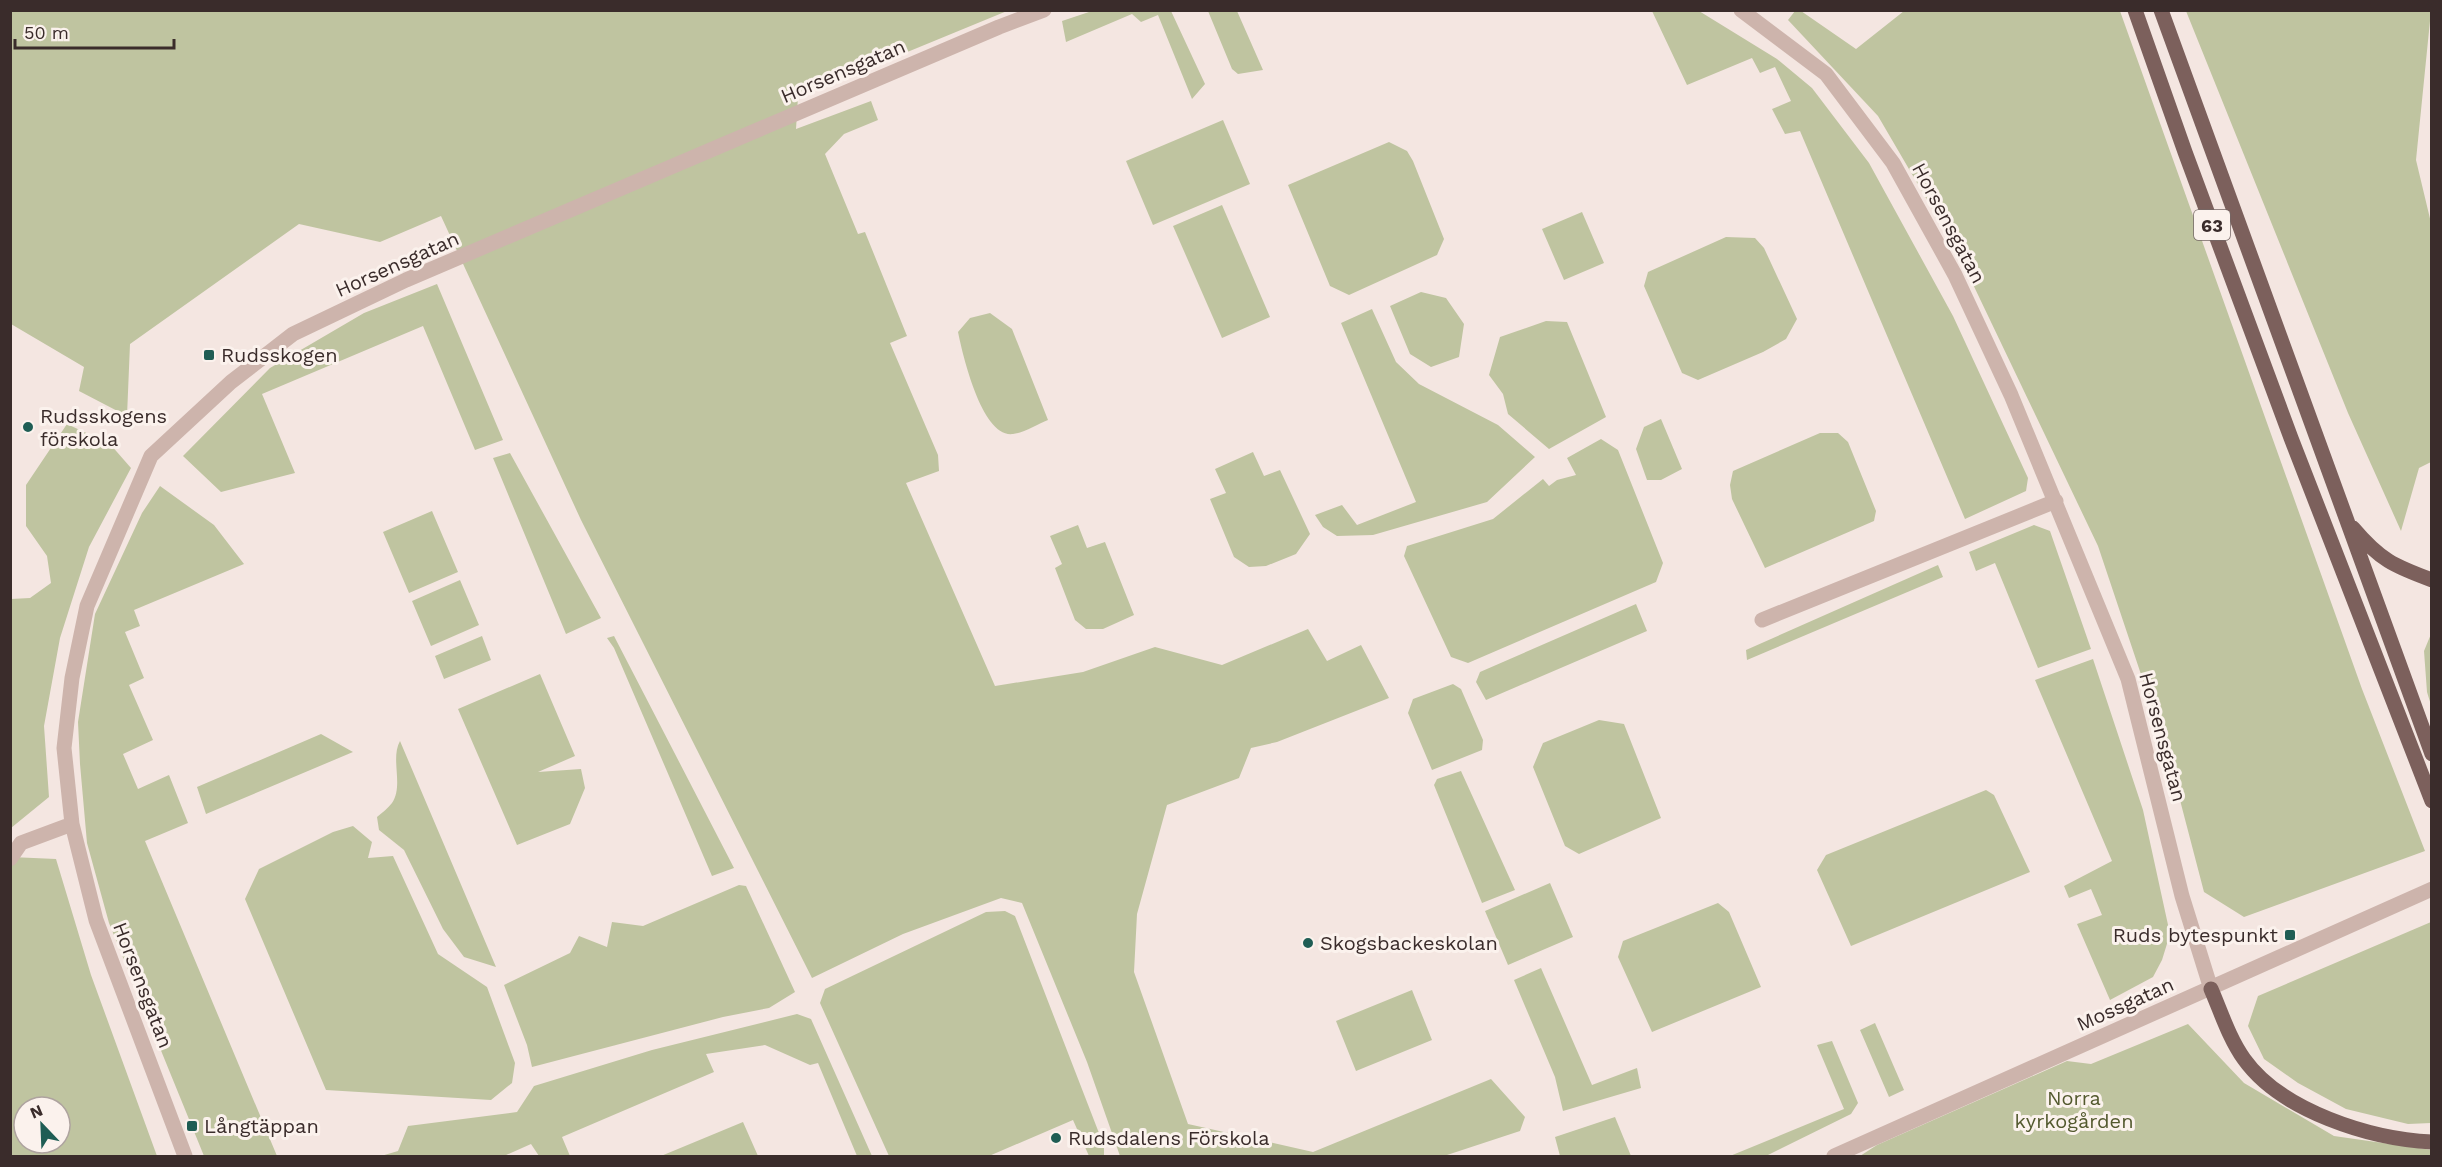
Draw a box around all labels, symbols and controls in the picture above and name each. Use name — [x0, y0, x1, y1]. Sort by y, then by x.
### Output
scale bar — [15, 12, 174, 50]
text: 50 m — [24, 22, 69, 43]
street label: Horsensgatan — [777, 34, 909, 108]
street label: Horsensgatan — [1907, 159, 1991, 287]
road number: 63 — [2194, 210, 2230, 240]
street label: Horsensgatan — [331, 226, 463, 302]
place label: Rudsskogen — [221, 343, 338, 367]
marker: Rudsskogen — [202, 348, 216, 362]
place label: Rudsskogens förskola — [40, 404, 167, 451]
marker: Rudsskogens förskola — [21, 420, 35, 434]
street label: Horsensgatan — [2134, 670, 2192, 804]
street label: Horsensgatan — [108, 919, 178, 1051]
place label: Ruds bytespunkt — [2113, 923, 2279, 947]
marker: Ruds bytespunkt — [2283, 928, 2297, 942]
place label: Skogsbackeskolan — [1320, 931, 1498, 955]
marker: Skogsbackeskolan — [1301, 936, 1315, 950]
street label: Mossgatan — [2073, 972, 2177, 1036]
park label: Norra kyrkogården — [2014, 1086, 2134, 1133]
north arrow — [12, 1095, 72, 1155]
text: N — [27, 1101, 46, 1123]
place label: Långtäppan — [204, 1114, 319, 1138]
marker: Långtäppan — [185, 1119, 199, 1133]
place label: Rudsdalens Förskola — [1068, 1126, 1270, 1150]
marker: Rudsdalens Förskola — [1049, 1131, 1063, 1145]

